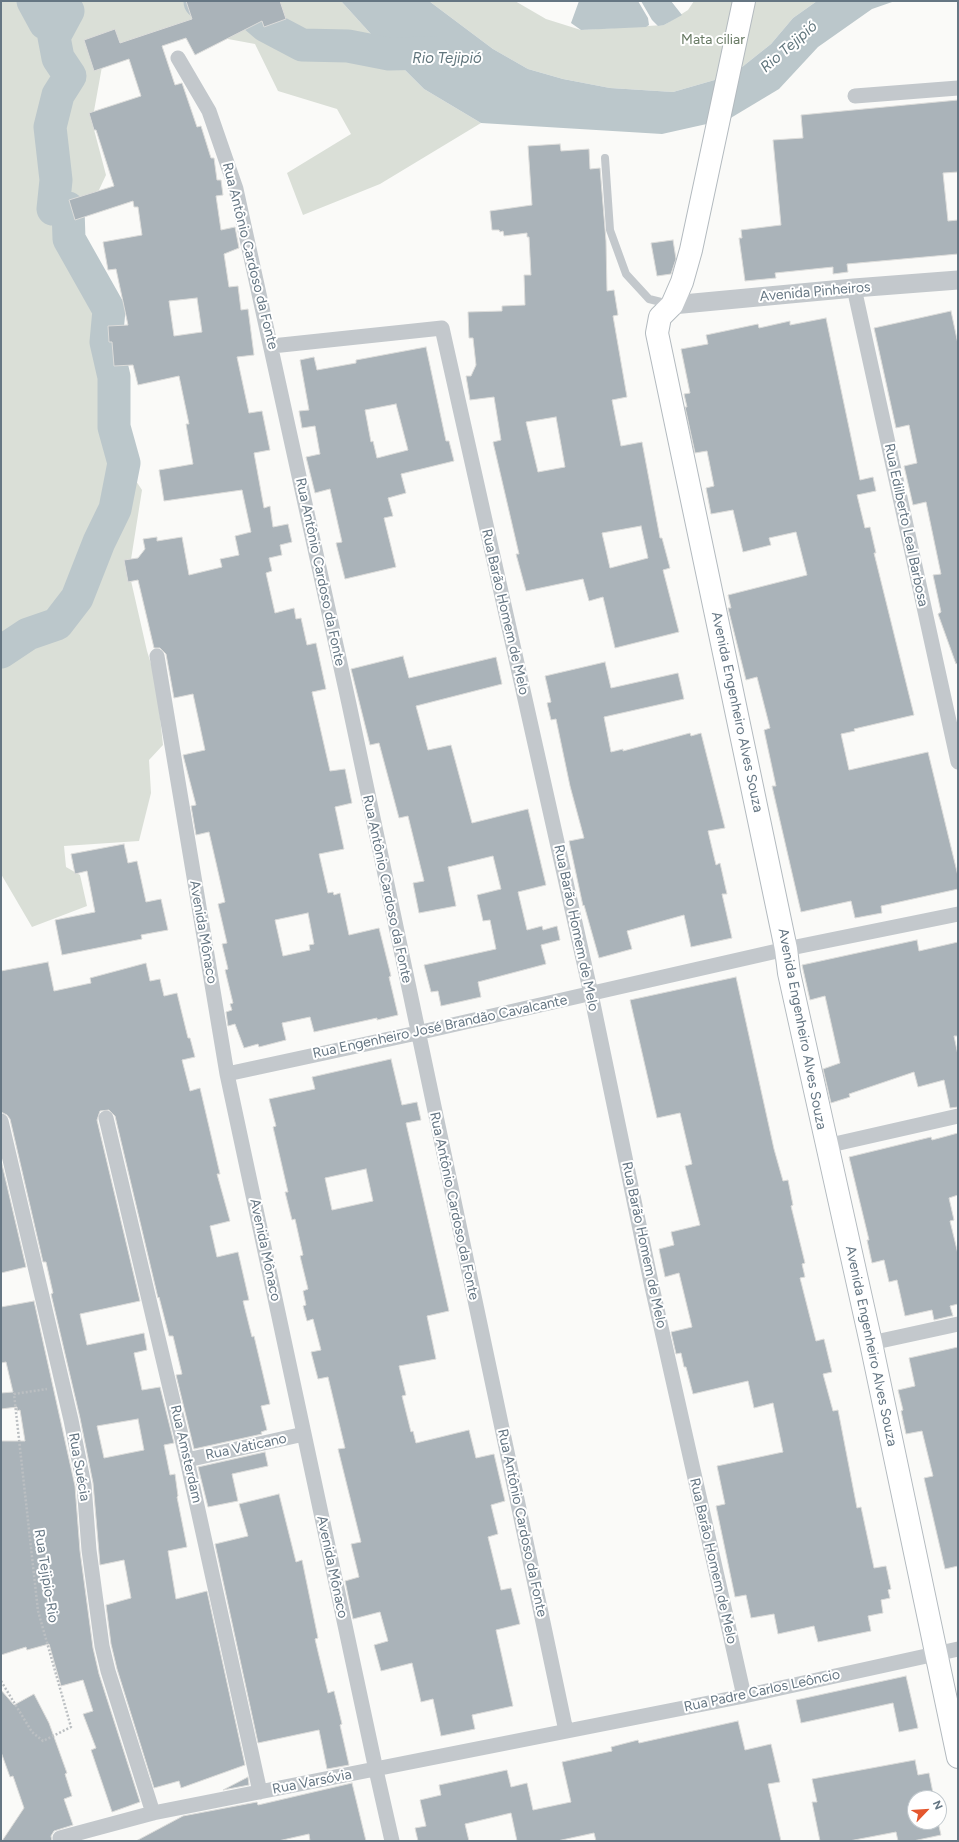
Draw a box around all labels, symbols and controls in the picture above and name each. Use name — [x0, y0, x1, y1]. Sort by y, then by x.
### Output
water label: Rio Tejipió — [757, 17, 821, 77]
park label: Mata ciliar — [681, 32, 745, 48]
water label: Rio Tejipió — [412, 50, 482, 68]
street label: Rua Antônio Cardoso da Fonte — [219, 161, 281, 351]
street label: Avenida Pinheiros — [759, 279, 871, 305]
street label: Rua Edilberto Leal Barbosa — [880, 442, 932, 608]
street label: Rua Antônio Cardoso da Fonte — [292, 476, 348, 668]
street label: Rua Barão Homem de Melo — [478, 527, 532, 697]
street label: Avenida Engenheiro Alves Souza — [708, 610, 766, 814]
street label: Rua Antônio Cardoso da Fonte — [359, 793, 415, 985]
street label: Rua Barão Homem de Melo — [550, 843, 602, 1013]
street label: Avenida Mônaco — [186, 879, 220, 985]
street label: Avenida Engenheiro Alves Souza — [774, 927, 830, 1131]
street label: Rua Engenheiro José Brandão Cavalcante — [311, 992, 569, 1062]
street label: Rua Antônio Cardoso da Fonte — [426, 1110, 482, 1302]
street label: Rua Barão Homem de Melo — [618, 1160, 670, 1330]
street label: Avenida Mônaco — [246, 1197, 284, 1303]
street label: Avenida Engenheiro Alves Souza — [842, 1244, 900, 1448]
street label: Rua Amsterdam — [167, 1403, 205, 1505]
street label: Rua Antônio Cardoso da Fonte — [494, 1427, 550, 1619]
street label: Rua Vaticano — [204, 1430, 288, 1464]
street label: Rua Suécia — [65, 1431, 93, 1503]
street label: Rua Barão Homem de Melo — [686, 1476, 740, 1646]
street label: Avenida Mônaco — [313, 1514, 351, 1620]
street label: Rua Tejipio-Rio — [30, 1528, 62, 1624]
street label: Rua Padre Carlos Leôncio — [682, 1666, 842, 1716]
street label: Rua Varsóvia — [271, 1766, 353, 1798]
north arrow — [907, 1790, 947, 1830]
text: N — [930, 1799, 945, 1812]

